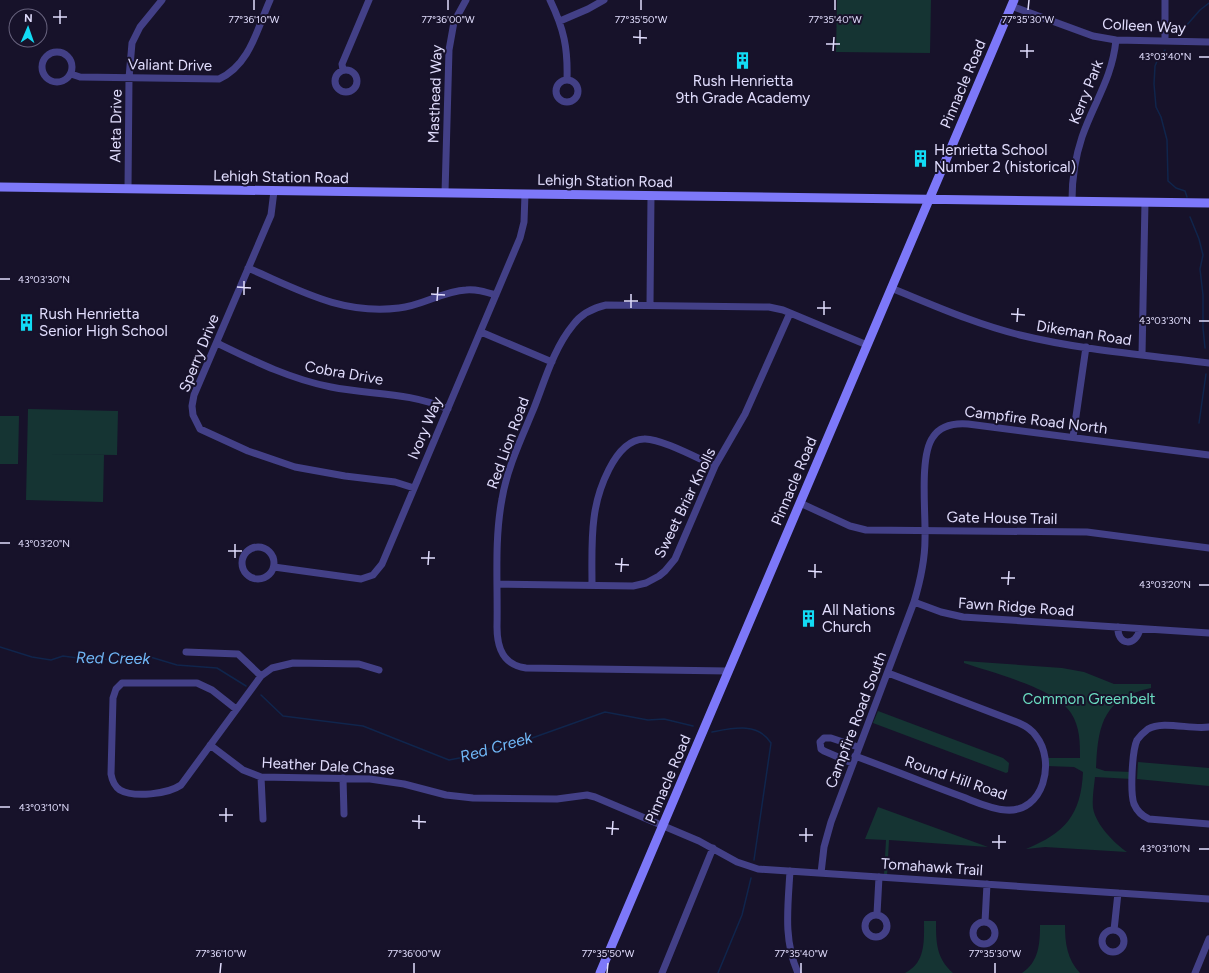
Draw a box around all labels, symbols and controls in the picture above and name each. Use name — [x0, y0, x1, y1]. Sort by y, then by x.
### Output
north arrow — [8, 8, 48, 48]
text: N — [24, 12, 33, 25]
text: 77°36'10"W — [229, 13, 280, 26]
text: 77°36'00"W — [421, 13, 475, 26]
text: 77°35'50"W — [615, 13, 668, 26]
text: 77°35'40"W — [808, 13, 862, 26]
text: 77°35'30"W — [1002, 13, 1055, 26]
street label: Colleen Way — [1102, 15, 1186, 37]
street label: Pinnacle Road — [936, 37, 990, 131]
street label: Masthead Way — [424, 44, 446, 144]
building icon: Rush Henrietta 9th Grade Academy — [733, 50, 753, 70]
text: 43°03'40"N — [1139, 50, 1191, 63]
street label: Valiant Drive — [128, 55, 212, 75]
street label: Kerry Park — [1065, 57, 1107, 127]
place label: Rush Henrietta 9th Grade Academy — [676, 72, 810, 107]
street label: Aleta Drive — [106, 89, 126, 163]
place label: Henrietta School Number 2 (historical) — [934, 141, 1076, 176]
building icon: Henrietta School Number 2 (historical) — [911, 149, 931, 169]
street label: Lehigh Station Road — [213, 167, 349, 187]
street label: Lehigh Station Road — [537, 171, 673, 191]
text: 43°03'30"N — [18, 273, 70, 286]
place label: Rush Henrietta Senior High School — [39, 305, 168, 340]
street label: Sperry Drive — [175, 311, 223, 395]
building icon: Rush Henrietta Senior High School — [16, 313, 36, 333]
text: 43°03'30"N — [1139, 314, 1191, 327]
street label: Dikeman Road — [1035, 317, 1133, 349]
street label: Cobra Drive — [303, 357, 385, 389]
street label: Ivory Way — [404, 394, 446, 462]
street label: Red Lion Road — [483, 395, 533, 491]
street label: Campfire Road North — [964, 402, 1108, 438]
street label: Pinnacle Road — [767, 434, 821, 528]
street label: Sweet Briar Knolls — [651, 445, 719, 561]
street label: Gate House Trail — [946, 508, 1058, 528]
text: 43°03'20"N — [18, 537, 70, 550]
text: 43°03'20"N — [1139, 578, 1191, 591]
street label: Fawn Ridge Road — [957, 594, 1075, 620]
place label: All Nations Church — [822, 601, 895, 636]
building icon: All Nations Church — [799, 609, 819, 629]
water label: Red Creek — [76, 648, 152, 668]
street label: Campfire Road South — [822, 649, 890, 791]
park label: Common Greenbelt — [1023, 690, 1156, 708]
water label: Red Creek — [458, 727, 536, 766]
street label: Pinnacle Road — [641, 732, 695, 826]
street label: Round Hill Road — [903, 752, 1009, 804]
street label: Heather Dale Chase — [261, 754, 395, 778]
text: 43°03'10"N — [19, 801, 69, 814]
text: 43°03'10"N — [1140, 842, 1190, 855]
street label: Tomahawk Trail — [880, 854, 984, 880]
text: 77°36'10"W — [196, 947, 247, 960]
text: 77°36'00"W — [387, 947, 441, 960]
text: 77°35'50"W — [582, 947, 635, 960]
text: 77°35'40"W — [774, 947, 828, 960]
text: 77°35'30"W — [969, 947, 1022, 960]

